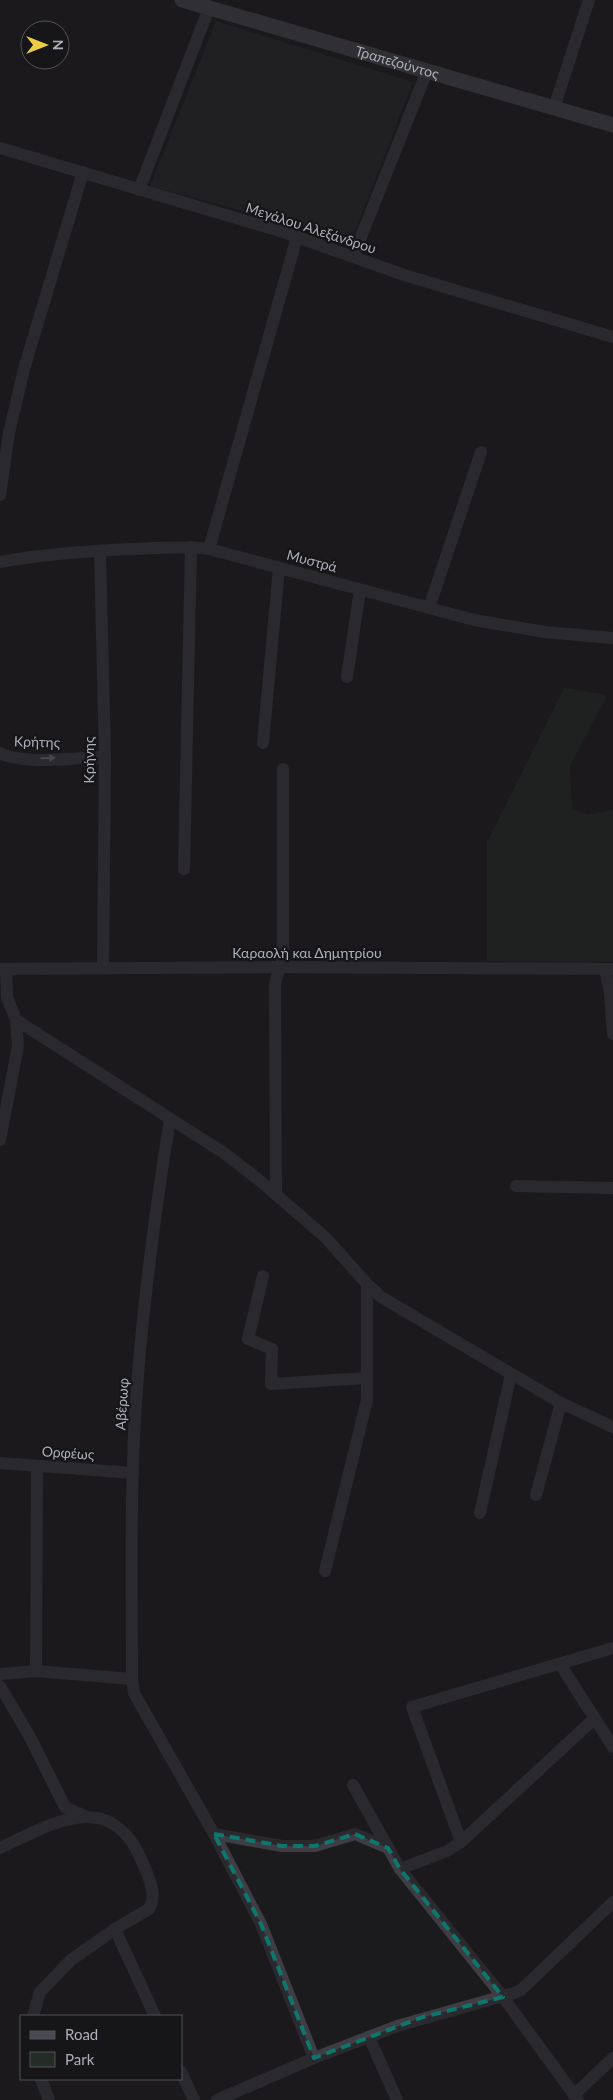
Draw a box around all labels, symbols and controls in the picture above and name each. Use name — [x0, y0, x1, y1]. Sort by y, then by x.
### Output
north arrow — [20, 20, 70, 70]
text: N — [50, 40, 67, 50]
street label: Τραπεζούντος — [354, 42, 442, 82]
street label: Μεγάλου Αλεξάνδρου — [244, 198, 379, 257]
street label: Μυστρά — [285, 546, 340, 576]
street label: Κρήτης — [14, 732, 61, 751]
street label: Κρήνης — [80, 736, 97, 784]
one-way arrow — [40, 754, 56, 762]
street label: Καραολή και Δημητρίου — [232, 944, 382, 961]
street label: Αβέρωφ — [111, 1377, 132, 1431]
street label: Ορφέως — [41, 1442, 95, 1463]
legend — [20, 2015, 182, 2080]
text: Road — [65, 2025, 98, 2043]
text: Park — [65, 2050, 95, 2068]

